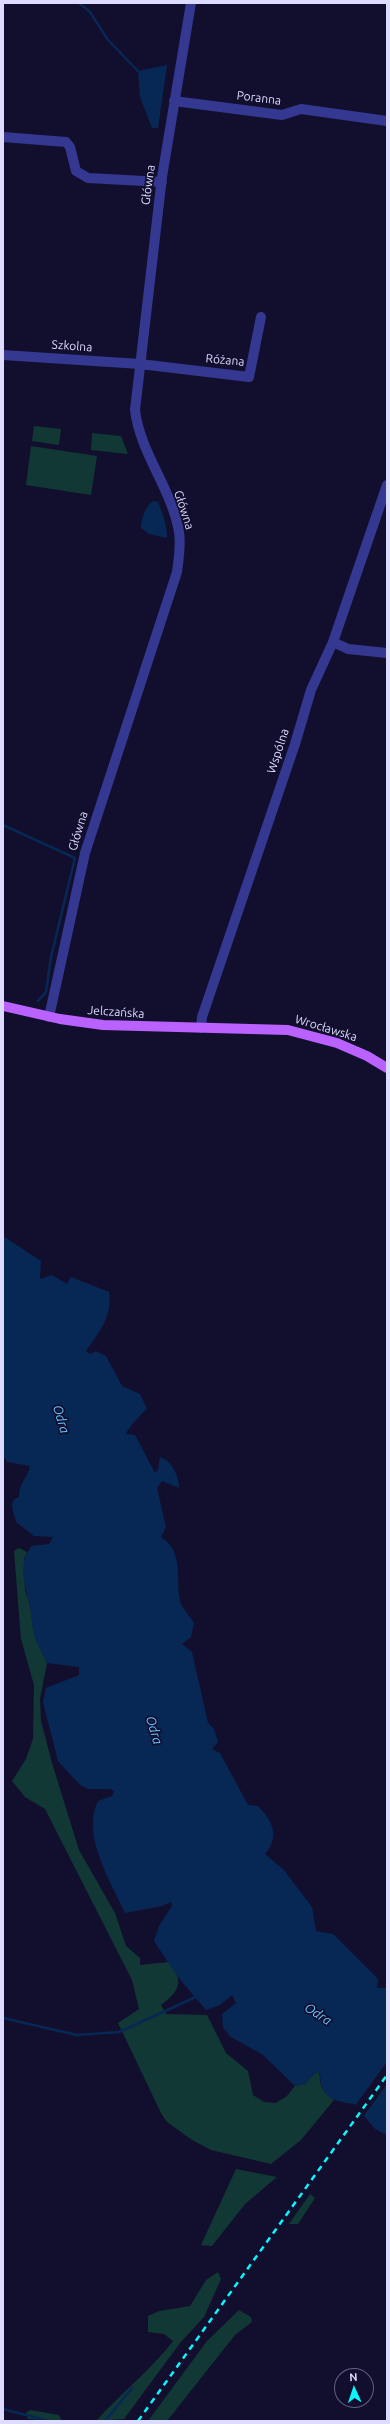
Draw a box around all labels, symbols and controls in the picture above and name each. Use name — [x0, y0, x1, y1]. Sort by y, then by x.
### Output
street label: Poranna — [236, 88, 282, 108]
street label: Główna — [138, 164, 158, 206]
street label: Szkolna — [51, 337, 93, 355]
street label: Różana — [205, 351, 245, 369]
street label: Główna — [171, 489, 197, 531]
street label: Wspólna — [264, 727, 292, 775]
street label: Główna — [65, 810, 91, 852]
street label: Jelczańska — [87, 1003, 145, 1021]
street label: Wrocławska — [293, 1012, 359, 1044]
water label: Odra — [49, 1403, 73, 1435]
water label: Odra — [142, 1714, 166, 1746]
water label: Odra — [302, 2000, 334, 2028]
north arrow — [334, 2368, 374, 2408]
text: N — [349, 2371, 358, 2383]

